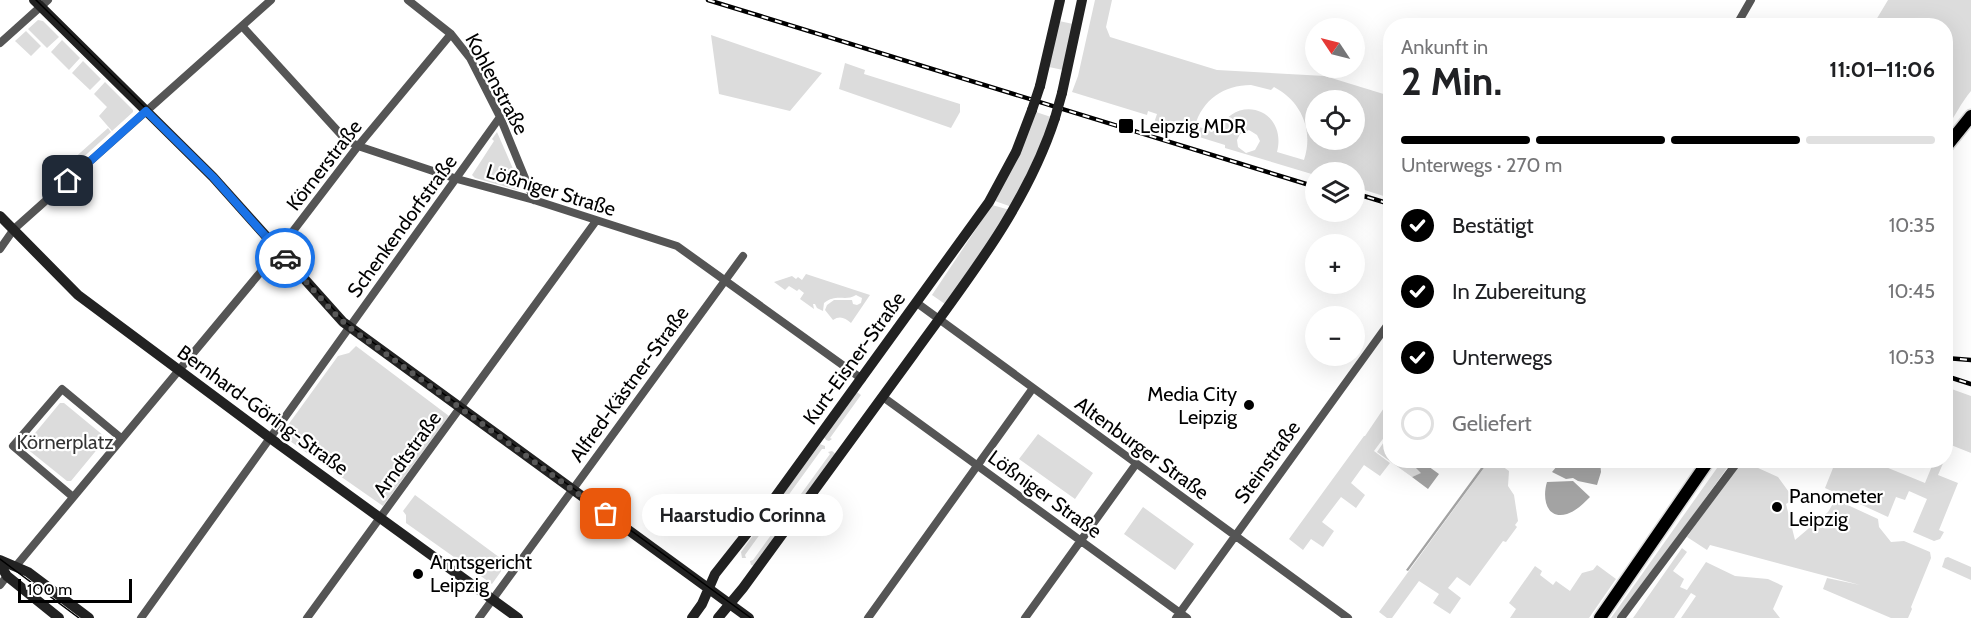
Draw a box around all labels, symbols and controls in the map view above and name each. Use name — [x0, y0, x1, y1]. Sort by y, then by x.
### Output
north arrow — [1305, 18, 1365, 78]
map controls — [1305, 18, 1365, 366]
street label: Kohlenstraße — [460, 29, 534, 139]
text: Ankunft in — [1401, 35, 1488, 59]
text: 11:01–11:06 — [1829, 56, 1935, 83]
text: 2 Min. — [1401, 57, 1502, 105]
button: locate — [1305, 90, 1365, 150]
place label: Leipzig MDR — [1140, 114, 1246, 138]
street label: Körnerstraße — [281, 115, 367, 215]
marker: Leipzig MDR — [1117, 117, 1135, 135]
street label: Schenkendorfstraße — [342, 150, 462, 302]
text: Unterwegs · 270 m — [1401, 153, 1562, 177]
pin — [42, 155, 93, 206]
street label: Lößniger Straße — [483, 159, 619, 221]
button: layers — [1305, 162, 1365, 222]
icon: home — [51, 164, 84, 197]
icon: check — [1401, 209, 1434, 242]
text: Bestätigt — [1452, 212, 1534, 239]
text: 10:35 — [1889, 213, 1935, 237]
courier — [255, 228, 315, 288]
button: + — [1305, 234, 1365, 294]
icon: car — [269, 242, 302, 275]
icon: check — [1401, 275, 1434, 308]
text: In Zubereitung — [1452, 278, 1586, 305]
text: 10:45 — [1888, 279, 1935, 303]
street label: Kurt-Eisner-Straße — [798, 287, 910, 429]
street label: Alfred-Kästner-Straße — [564, 302, 694, 466]
button: − — [1305, 306, 1365, 366]
street label: Bernhard-Göring-Straße — [173, 340, 353, 480]
icon: check — [1401, 341, 1434, 374]
text: Unterwegs — [1452, 344, 1552, 371]
text: 10:53 — [1889, 345, 1935, 369]
place label: Media City Leipzig — [1147, 382, 1238, 429]
street label: Altenburger Straße — [1071, 391, 1213, 505]
marker: Media City Leipzig — [1242, 398, 1256, 412]
street label: Arndtstraße — [368, 406, 446, 502]
text: Geliefert — [1452, 410, 1532, 437]
street label: Steinstraße — [1229, 416, 1305, 508]
park label: Körnerplatz — [16, 430, 114, 454]
street label: Lößniger Straße — [984, 445, 1106, 543]
place label: Panometer Leipzig — [1789, 484, 1884, 531]
pin — [580, 488, 631, 539]
callout: Haarstudio Corinna — [642, 493, 843, 535]
icon: bag — [589, 497, 622, 530]
marker: Panometer Leipzig — [1770, 500, 1784, 514]
text: Haarstudio Corinna — [659, 503, 826, 527]
place label: Amtsgericht Leipzig — [430, 550, 532, 597]
marker: Amtsgericht Leipzig — [411, 567, 425, 581]
scale bar — [18, 576, 132, 604]
text: 100 m — [27, 580, 72, 599]

